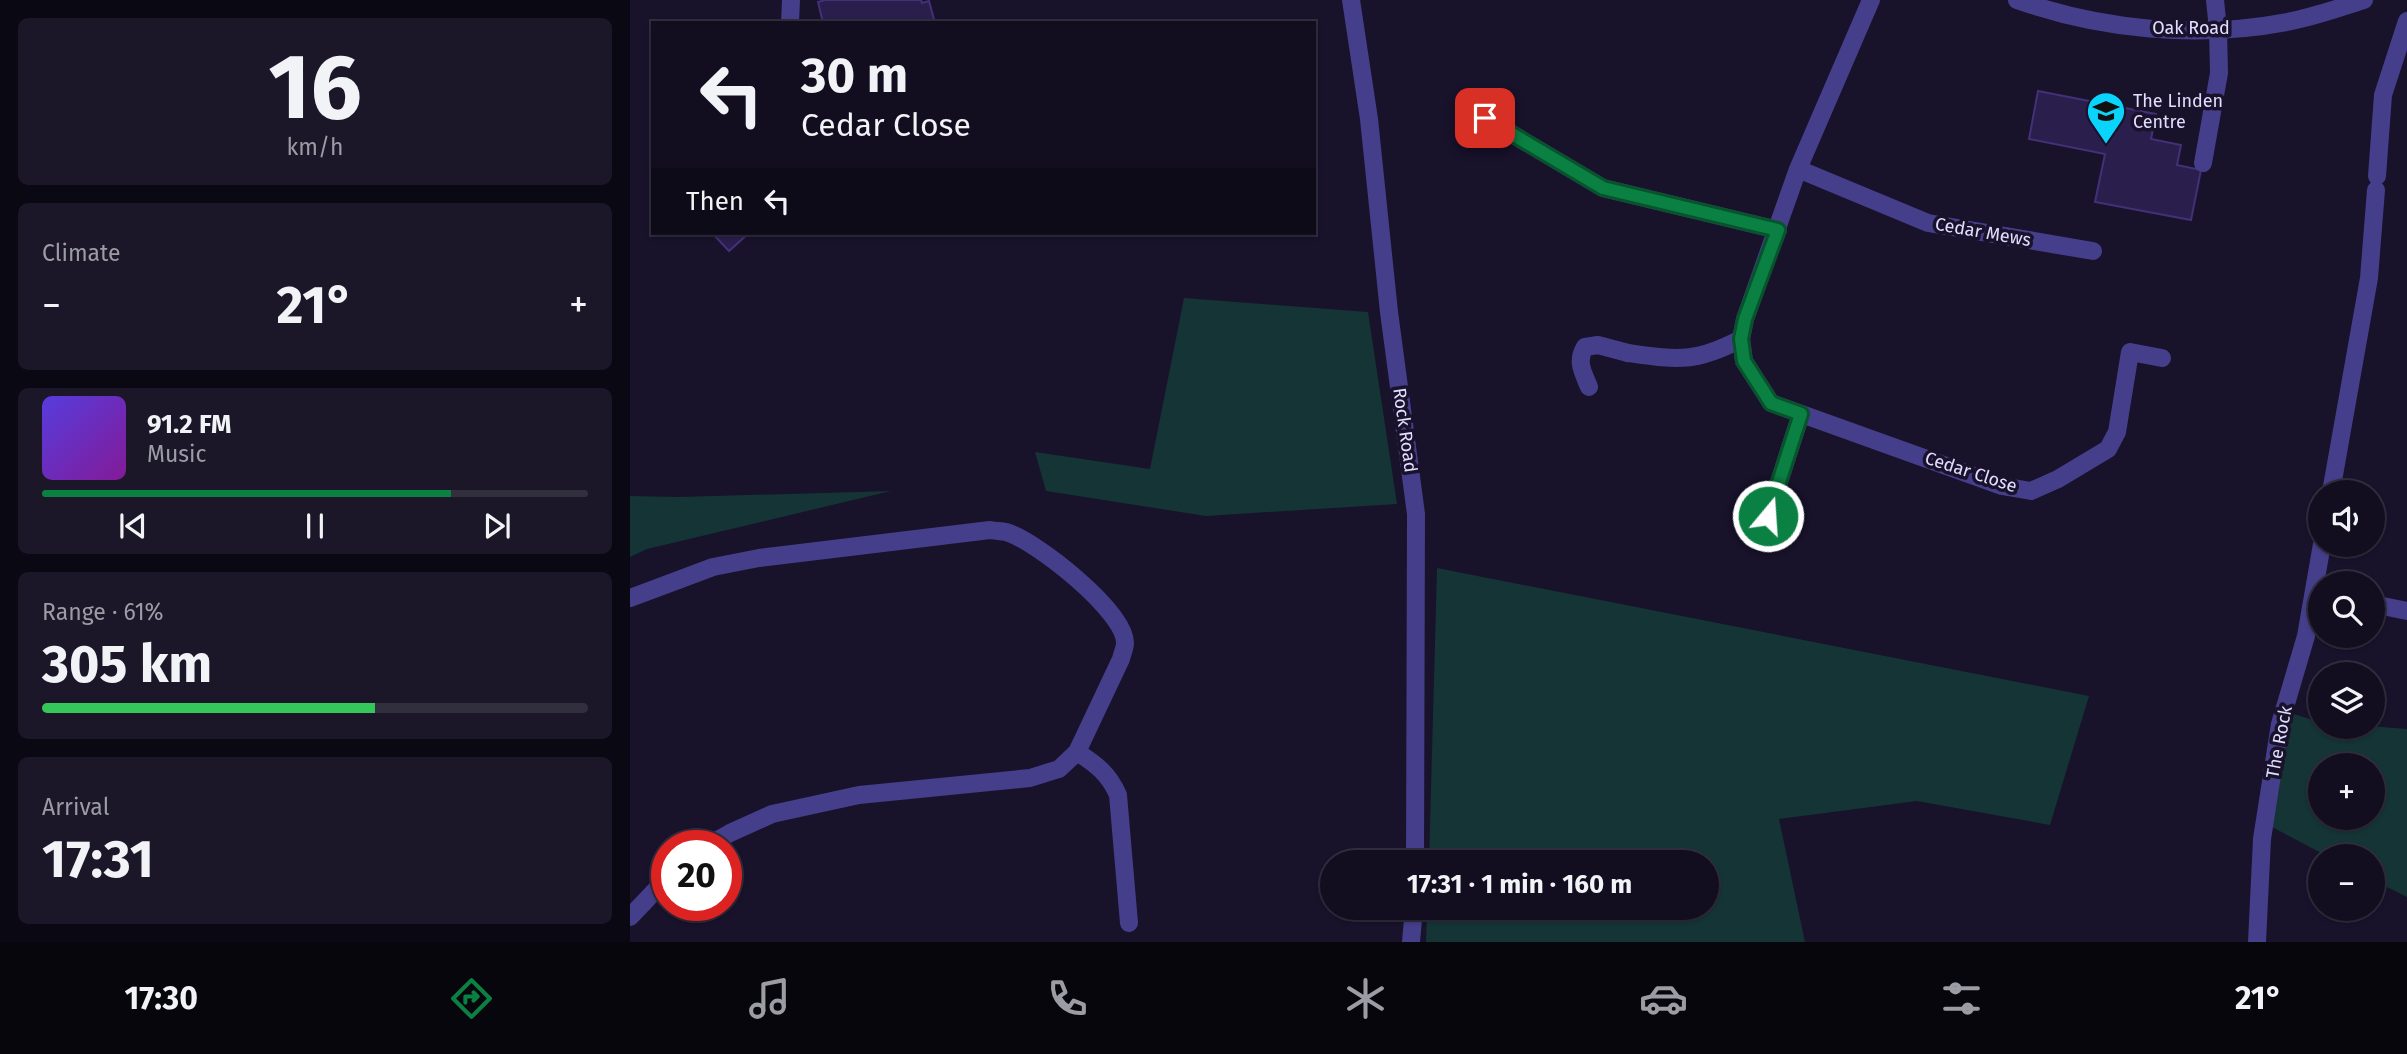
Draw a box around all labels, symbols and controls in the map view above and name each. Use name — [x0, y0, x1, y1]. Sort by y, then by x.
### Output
street label: Oak Road — [2152, 17, 2230, 39]
text: 16 — [268, 33, 362, 142]
text: 30 m — [801, 46, 908, 105]
icon: left — [686, 49, 777, 140]
pin — [1455, 88, 1515, 148]
school or university icon: The Linden Centre — [2085, 90, 2127, 145]
place label: The Linden Centre — [2133, 90, 2223, 133]
icon: arrive — [1466, 99, 1504, 137]
text: Cedar Close — [801, 106, 971, 144]
text: km/h — [287, 133, 343, 161]
icon: left — [758, 182, 796, 220]
text: Then — [686, 186, 744, 217]
street label: Cedar Mews — [1933, 213, 2033, 251]
text: Climate — [42, 239, 121, 267]
text: 21° — [277, 274, 354, 337]
text: − — [42, 282, 61, 328]
text: + — [569, 282, 588, 328]
street label: Rock Road — [1388, 386, 1422, 474]
text: 91.2 FM — [147, 409, 231, 440]
text: Music — [147, 440, 207, 468]
street label: Cedar Close — [1922, 447, 2020, 497]
position arrow — [1731, 479, 1805, 553]
map controls — [2308, 480, 2385, 921]
button: sound — [2308, 480, 2385, 557]
icon: previous — [114, 507, 152, 545]
icon: pause — [296, 507, 334, 545]
icon: next — [478, 507, 516, 545]
button: search — [2308, 571, 2385, 648]
text: Range · 61% — [42, 598, 164, 626]
text: 305 km — [42, 633, 212, 696]
button: layers — [2308, 662, 2385, 739]
street label: The Rock — [2261, 703, 2297, 780]
button: + — [2308, 753, 2385, 830]
text: Arrival — [42, 793, 109, 821]
text: 17:31 — [42, 828, 154, 891]
speed limit sign: 20 — [651, 830, 742, 921]
button: − — [2308, 844, 2385, 921]
text: 17:31 · 1 min · 160 m — [1407, 869, 1632, 900]
icon: directions — [447, 974, 496, 1023]
icon: music — [745, 974, 794, 1023]
icon: phone — [1043, 974, 1092, 1023]
icon: climate — [1341, 974, 1390, 1023]
icon: car — [1639, 974, 1688, 1023]
icon: filters — [1937, 974, 1986, 1023]
text: 17:30 — [125, 979, 198, 1017]
text: 21° — [2235, 979, 2282, 1017]

